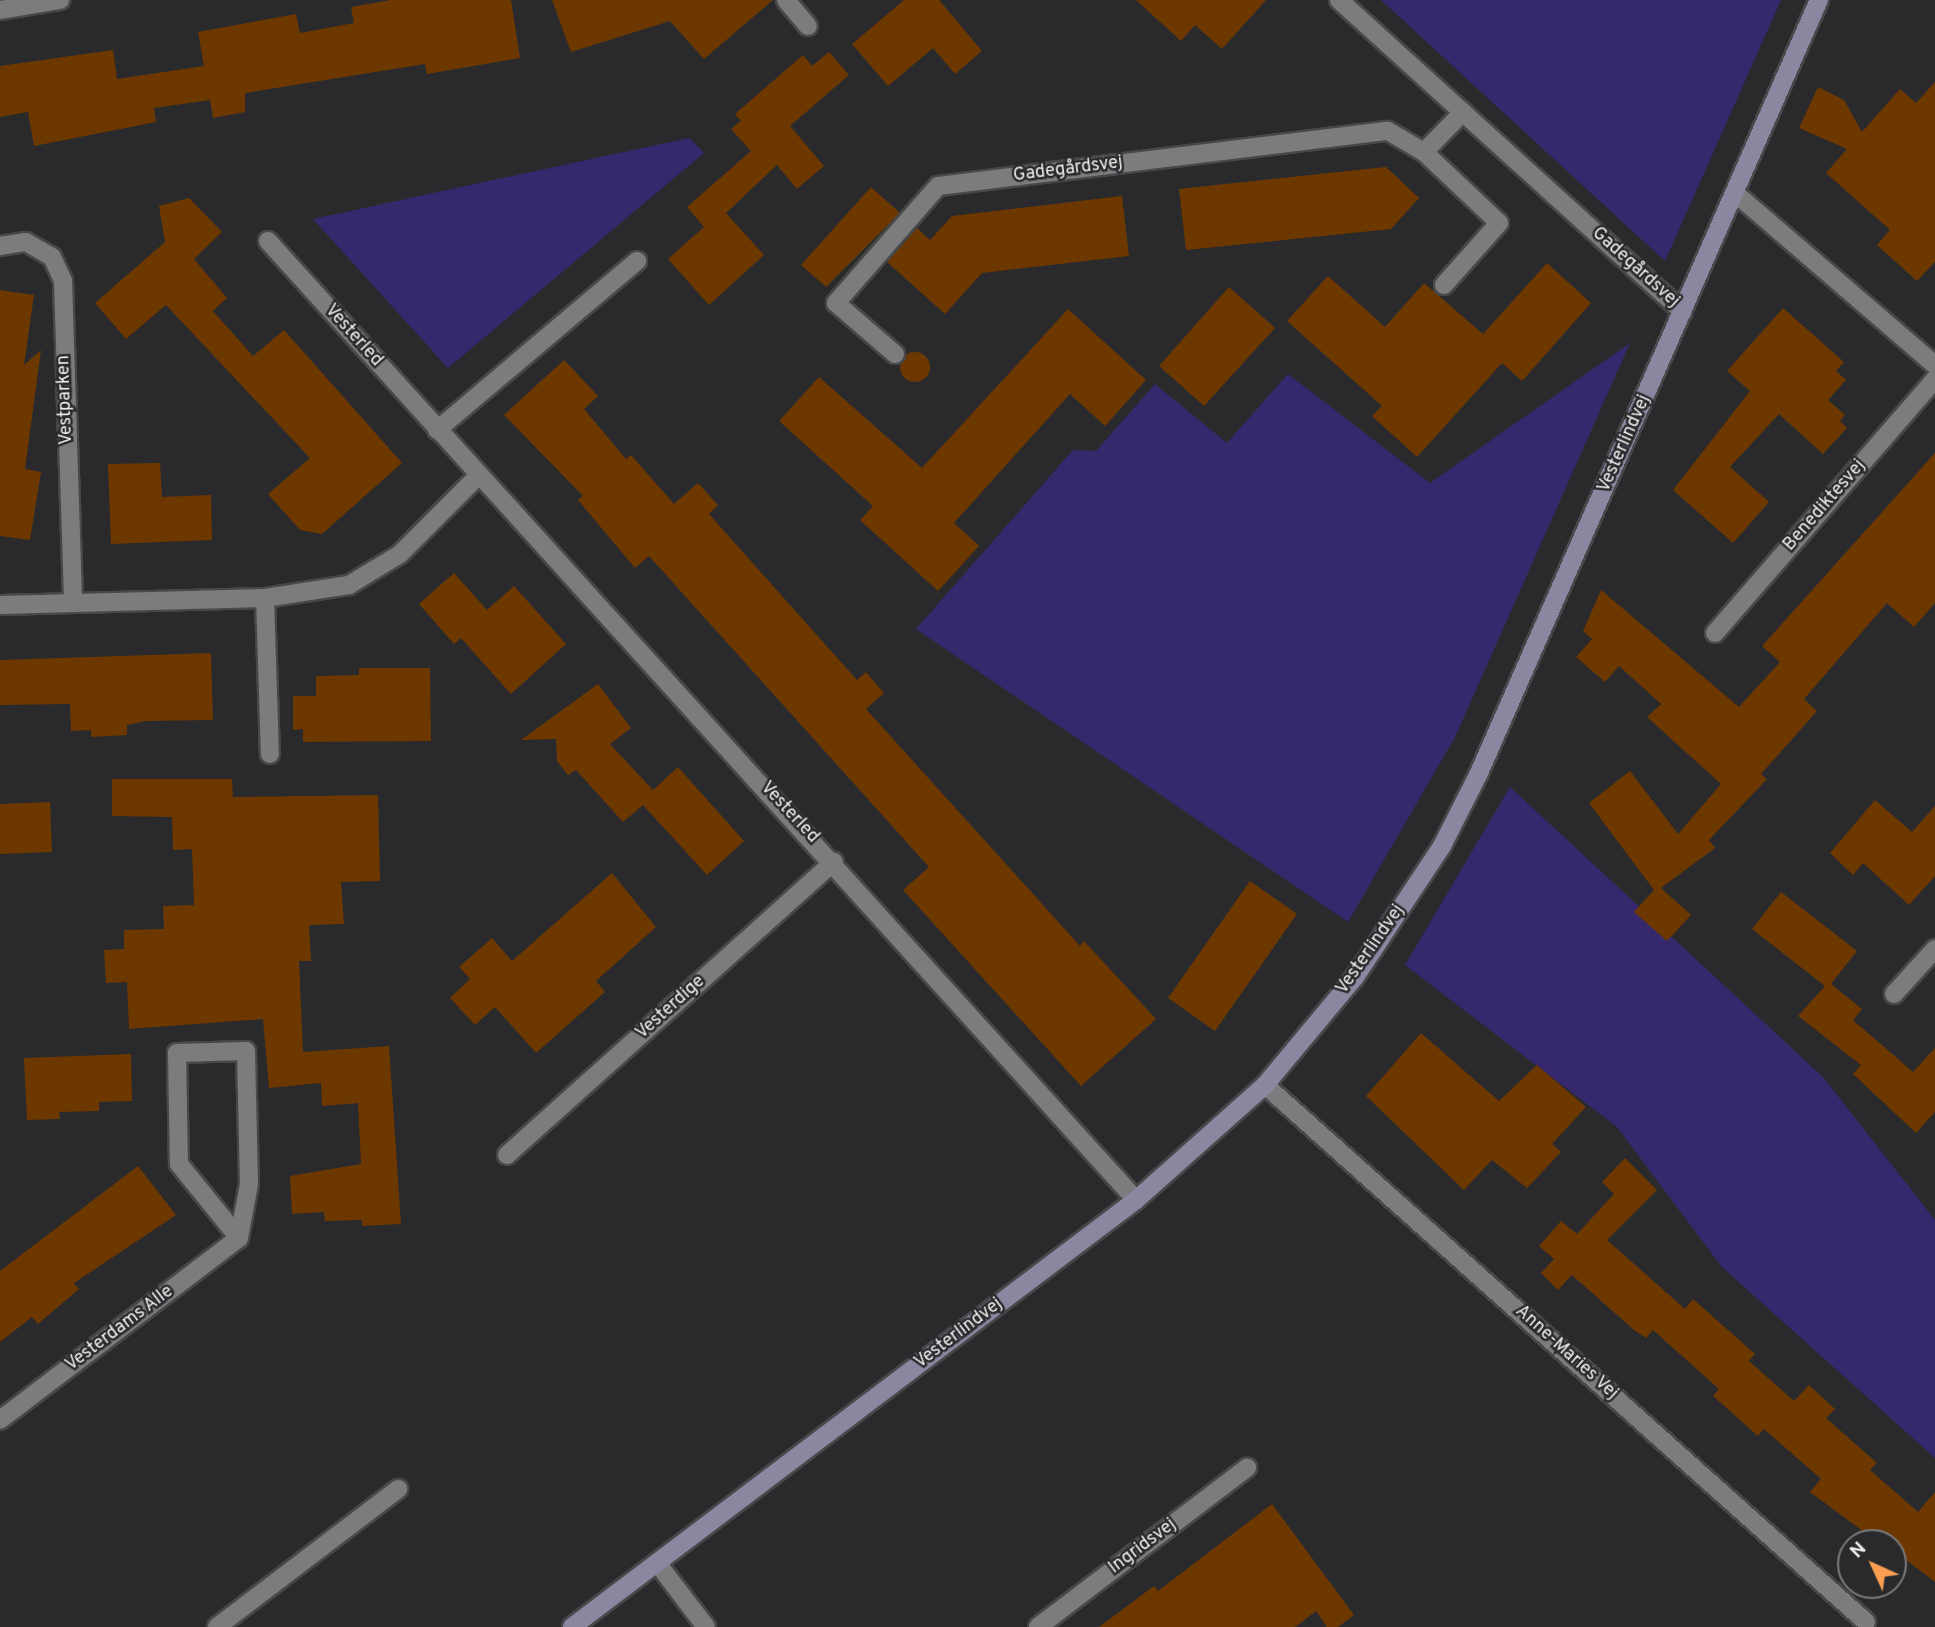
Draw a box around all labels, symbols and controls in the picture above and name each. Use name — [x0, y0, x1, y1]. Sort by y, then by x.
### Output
street label: Gadegårdsvej — [1012, 153, 1124, 187]
street label: Gadegårdsvej — [1587, 223, 1683, 313]
street label: Vesterled — [320, 301, 386, 371]
street label: Vestparken — [54, 355, 78, 445]
street label: Vesterlindvej — [1594, 392, 1656, 496]
street label: Benediktesvej — [1779, 456, 1871, 556]
street label: Vesterled — [755, 778, 823, 848]
street label: Vesterlindvej — [1332, 901, 1410, 999]
street label: Vesterdige — [632, 971, 710, 1045]
street label: Vesterdams Alle — [62, 1281, 178, 1377]
street label: Vesterlindvej — [911, 1294, 1007, 1374]
street label: Anne-Maries Vej — [1510, 1301, 1622, 1405]
street label: Ingridsvej — [1105, 1515, 1181, 1579]
north arrow — [1837, 1529, 1907, 1599]
text: N — [1845, 1537, 1872, 1564]

